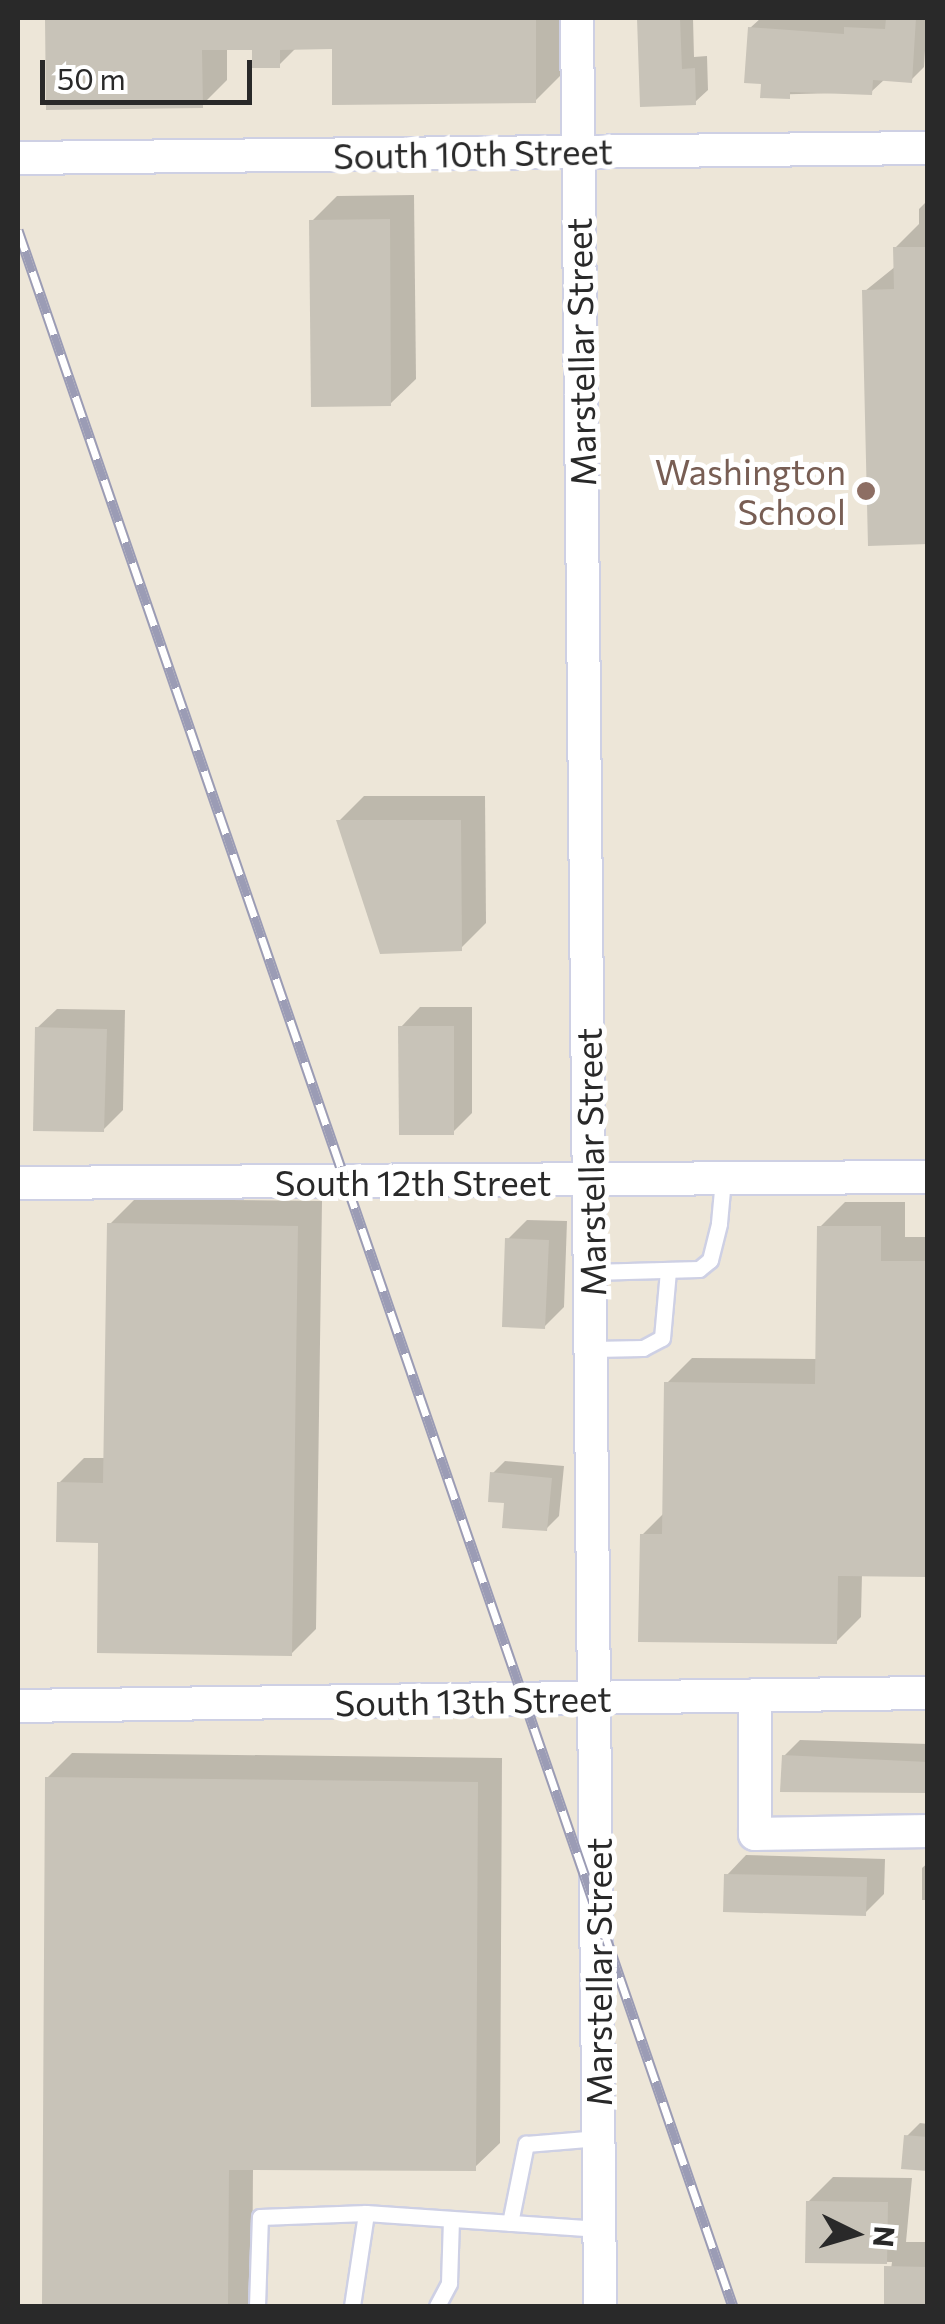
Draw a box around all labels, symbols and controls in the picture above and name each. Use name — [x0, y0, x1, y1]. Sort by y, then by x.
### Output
scale bar — [45, 40, 258, 102]
text: 50 m — [57, 59, 126, 96]
street label: South 10th Street — [333, 130, 613, 176]
street label: Marstellar Street — [557, 217, 603, 487]
place label: Washington School — [655, 450, 846, 532]
marker: Washington School — [855, 480, 877, 502]
street label: Marstellar Street — [567, 1027, 613, 1297]
street label: South 12th Street — [275, 1161, 551, 1203]
street label: South 13th Street — [334, 1677, 612, 1723]
street label: Marstellar Street — [577, 1838, 619, 2106]
north arrow — [805, 2184, 905, 2284]
text: N — [867, 2225, 903, 2249]

